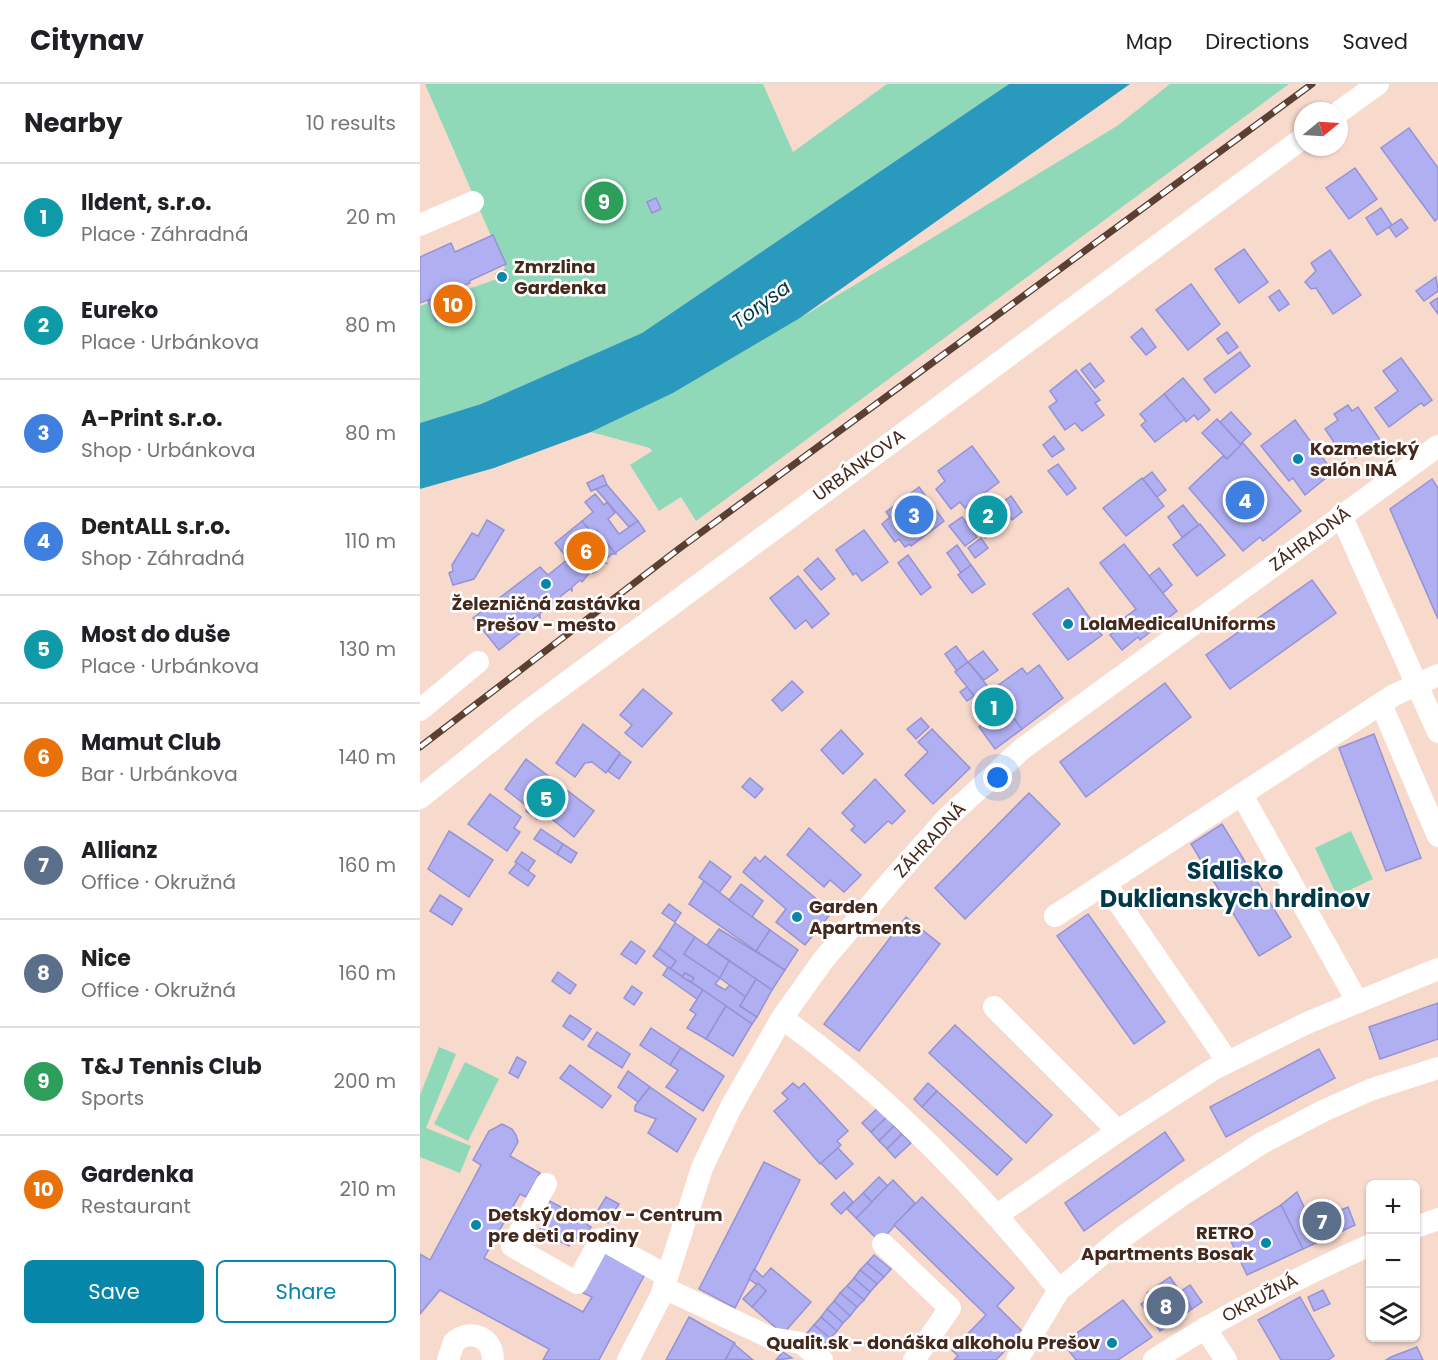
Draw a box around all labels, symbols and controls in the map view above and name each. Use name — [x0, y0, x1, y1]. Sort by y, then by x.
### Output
text: Citynav — [30, 21, 144, 60]
text: Map — [1126, 27, 1172, 56]
text: Directions — [1205, 27, 1309, 56]
text: Saved — [1342, 27, 1408, 56]
north arrow — [1294, 102, 1348, 156]
text: Nearby — [24, 105, 122, 141]
text: 10 results — [306, 109, 396, 137]
pin: 9 — [584, 178, 624, 224]
text: Ildent, s.r.o. — [81, 187, 212, 218]
text: 1 — [40, 203, 47, 231]
text: 20 m — [346, 203, 396, 231]
text: Place · Záhradná — [81, 220, 248, 248]
place label: Zmrzlina Gardenka — [514, 254, 606, 300]
marker: Zmrzlina Gardenka — [495, 270, 509, 284]
water label: Torysa — [726, 273, 796, 335]
pin: 10 — [434, 282, 472, 326]
text: Eureko — [81, 295, 158, 326]
text: 2 — [38, 311, 49, 339]
text: 80 m — [345, 311, 396, 339]
text: Place · Urbánkova — [81, 328, 259, 356]
text: A-Print s.r.o. — [81, 403, 222, 434]
text: 3 — [37, 419, 50, 447]
text: 80 m — [345, 419, 396, 447]
street label: URBÁNKOVA — [808, 423, 910, 506]
text: Shop · Urbánkova — [81, 436, 255, 464]
place label: Kozmetický salón INÁ — [1310, 436, 1420, 482]
marker: Kozmetický salón INÁ — [1291, 452, 1305, 466]
pin: 4 — [1226, 478, 1264, 522]
pin: 3 — [894, 492, 934, 538]
pin: 2 — [968, 492, 1008, 538]
street label: ZÁHRADNÁ — [1264, 501, 1355, 577]
text: DentALL s.r.o. — [81, 511, 231, 542]
text: 4 — [37, 527, 50, 555]
text: 110 m — [345, 527, 396, 555]
pin: 6 — [566, 528, 606, 574]
text: Shop · Záhradná — [81, 544, 245, 572]
marker: Železničná zastávka Prešov - mesto — [539, 577, 553, 591]
place label: Železničná zastávka Prešov - mesto — [452, 591, 640, 637]
place label: LolaMedicalUniforms — [1080, 611, 1276, 636]
marker: LolaMedicalUniforms — [1061, 617, 1075, 631]
text: Most do duše — [81, 619, 230, 650]
text: 5 — [37, 635, 50, 663]
text: 130 m — [339, 635, 396, 663]
text: Place · Urbánkova — [81, 652, 259, 680]
pin: 1 — [974, 684, 1014, 730]
text: Mamut Club — [81, 727, 221, 758]
text: 6 — [37, 743, 50, 771]
text: 140 m — [339, 743, 396, 771]
text: Bar · Urbánkova — [81, 760, 238, 788]
your location — [983, 763, 1012, 792]
pin: 5 — [526, 776, 566, 820]
street label: ZÁHRADNÁ — [888, 796, 971, 883]
text: Allianz — [81, 835, 157, 866]
text: 7 — [38, 851, 49, 879]
text: 160 m — [338, 851, 396, 879]
district label: Sídlisko Duklianskych hrdinov — [1100, 854, 1370, 915]
text: Office · Okružná — [81, 868, 236, 896]
place label: Garden Apartments — [809, 894, 921, 940]
marker: Garden Apartments — [790, 910, 804, 924]
text: Nice — [81, 943, 131, 974]
text: 8 — [37, 959, 50, 987]
text: 160 m — [338, 959, 396, 987]
text: Office · Okružná — [81, 976, 236, 1004]
text: T&J Tennis Club — [81, 1051, 262, 1082]
text: 9 — [37, 1067, 50, 1095]
text: 200 m — [333, 1067, 396, 1095]
text: Sports — [81, 1084, 144, 1112]
text: Gardenka — [81, 1159, 194, 1190]
text: 10 — [33, 1175, 54, 1203]
text: 210 m — [340, 1175, 396, 1203]
map controls — [1366, 1180, 1420, 1342]
button: + — [1366, 1180, 1420, 1234]
text: Restaurant — [81, 1192, 191, 1220]
pin: 7 — [1302, 1198, 1342, 1244]
place label: Detský domov - Centrum pre deti a rodiny — [488, 1202, 723, 1248]
marker: Detský domov - Centrum pre deti a rodiny — [469, 1218, 483, 1232]
place label: RETRO Apartments Bosak — [1081, 1220, 1255, 1266]
button: − — [1366, 1234, 1420, 1288]
marker: RETRO Apartments Bosak — [1259, 1236, 1273, 1250]
button: Save — [24, 1260, 204, 1323]
button: Share — [216, 1260, 396, 1323]
street label: OKRUŽNÁ — [1217, 1267, 1302, 1328]
pin: 8 — [1146, 1284, 1186, 1328]
button: layers — [1366, 1288, 1420, 1342]
place label: Qualit.sk - donáška alkoholu Prešov — [766, 1330, 1101, 1355]
marker: Qualit.sk - donáška alkoholu Prešov — [1105, 1336, 1119, 1350]

